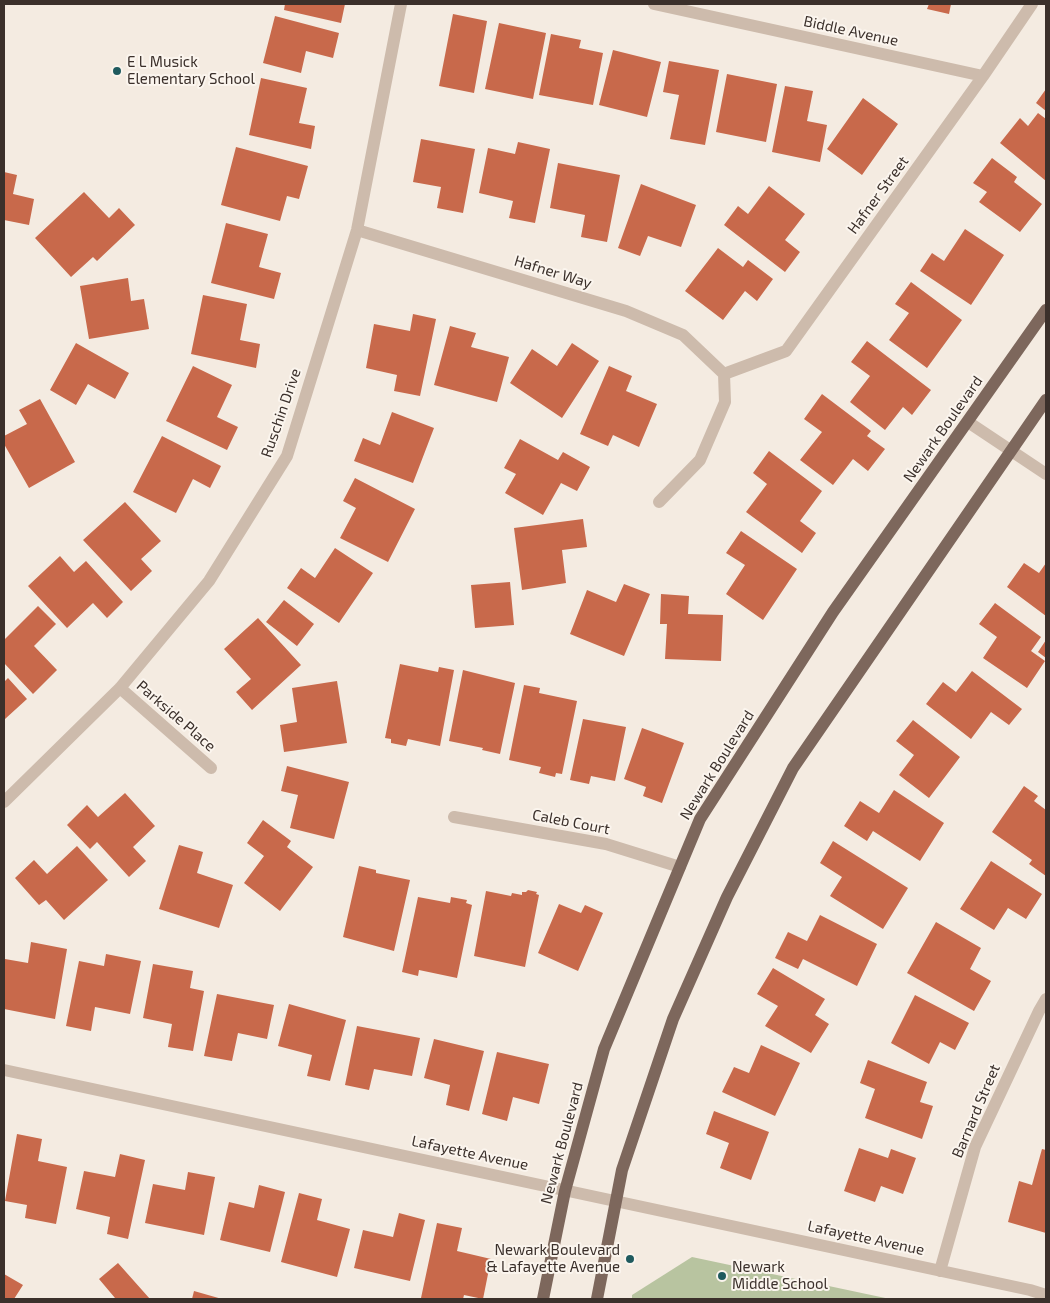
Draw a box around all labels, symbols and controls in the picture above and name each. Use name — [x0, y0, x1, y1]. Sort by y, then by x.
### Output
street label: Biddle Avenue — [802, 12, 900, 50]
place label: E L Musick Elementary School — [127, 53, 255, 88]
marker: E L Musick Elementary School — [111, 65, 123, 77]
street label: Hafner Street — [844, 153, 912, 237]
street label: Hafner Way — [512, 252, 594, 292]
street label: Ruschin Drive — [257, 366, 305, 460]
street label: Newark Boulevard — [900, 372, 986, 486]
street label: Parkside Place — [133, 677, 219, 755]
street label: Newark Boulevard — [676, 707, 758, 823]
street label: Caleb Court — [531, 806, 611, 838]
street label: Barnard Street — [948, 1061, 1004, 1161]
street label: Newark Boulevard — [537, 1080, 587, 1206]
street label: Lafayette Avenue — [410, 1132, 530, 1174]
street label: Lafayette Avenue — [806, 1217, 926, 1259]
place label: Newark Boulevard & Lafayette Avenue — [486, 1241, 620, 1276]
marker: Newark Boulevard & Lafayette Avenue — [624, 1253, 636, 1265]
place label: Newark Middle School — [732, 1258, 828, 1293]
marker: Newark Middle School — [716, 1270, 728, 1282]

